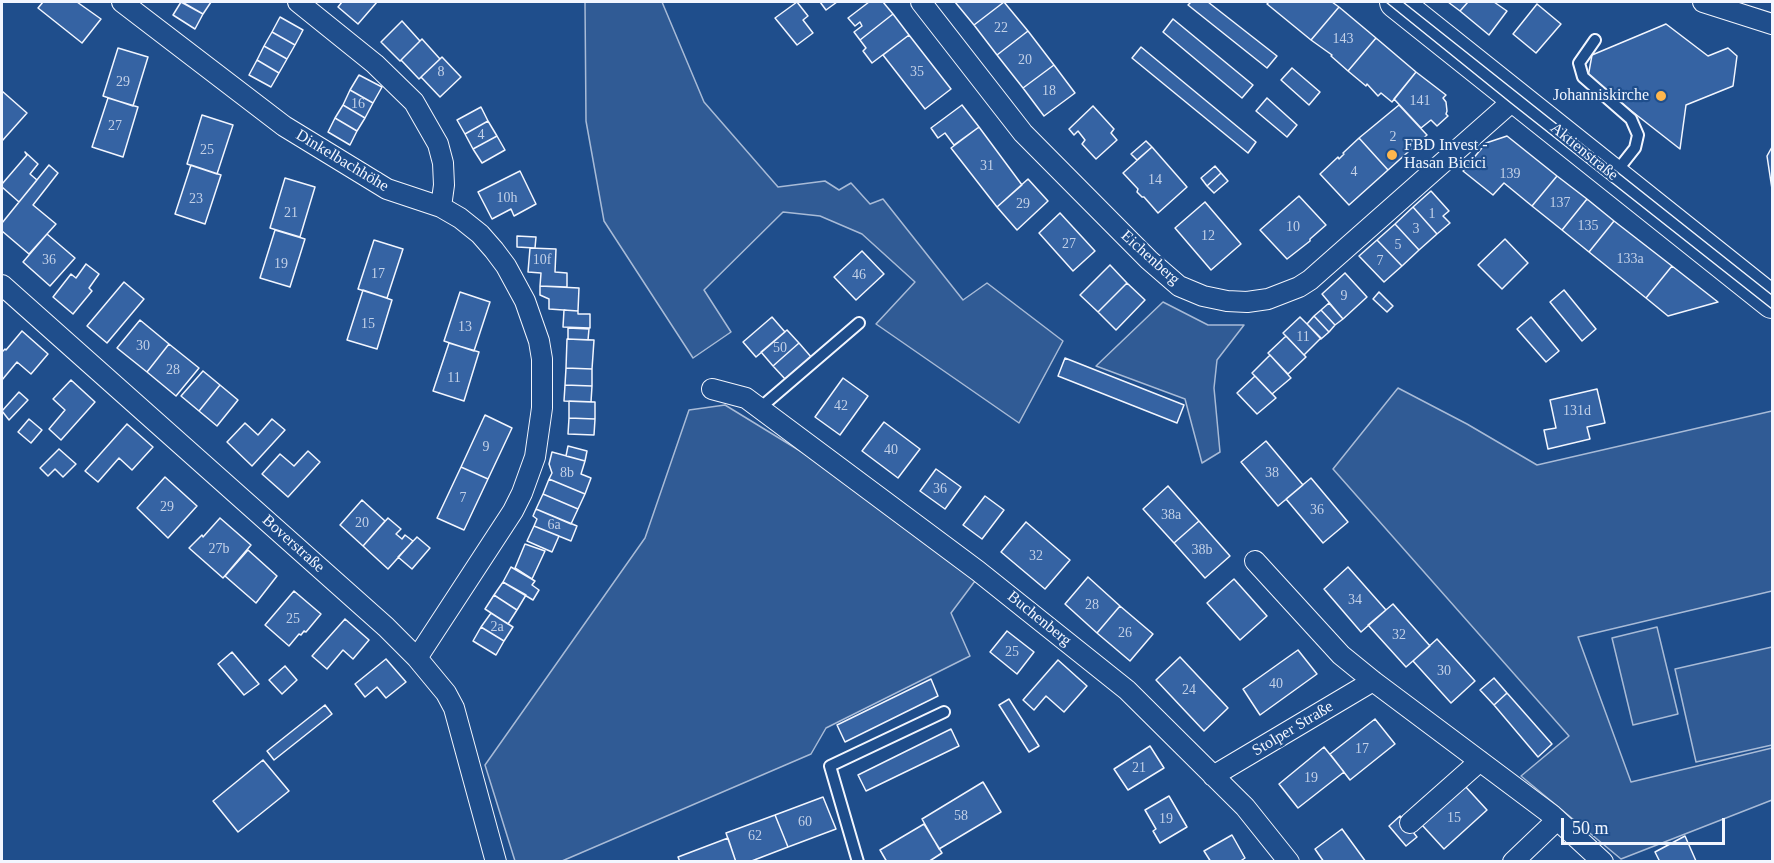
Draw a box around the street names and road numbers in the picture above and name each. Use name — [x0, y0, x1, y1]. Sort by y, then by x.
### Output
street label: Aktienstraße — [1546, 119, 1622, 185]
street label: Dinkelbachhöhe — [292, 126, 392, 196]
street label: Eichenberg — [1117, 227, 1183, 289]
street label: Boverstraße — [258, 511, 328, 577]
street label: Buchenberg — [1003, 587, 1075, 651]
street label: Stolper Straße — [1249, 697, 1337, 761]

